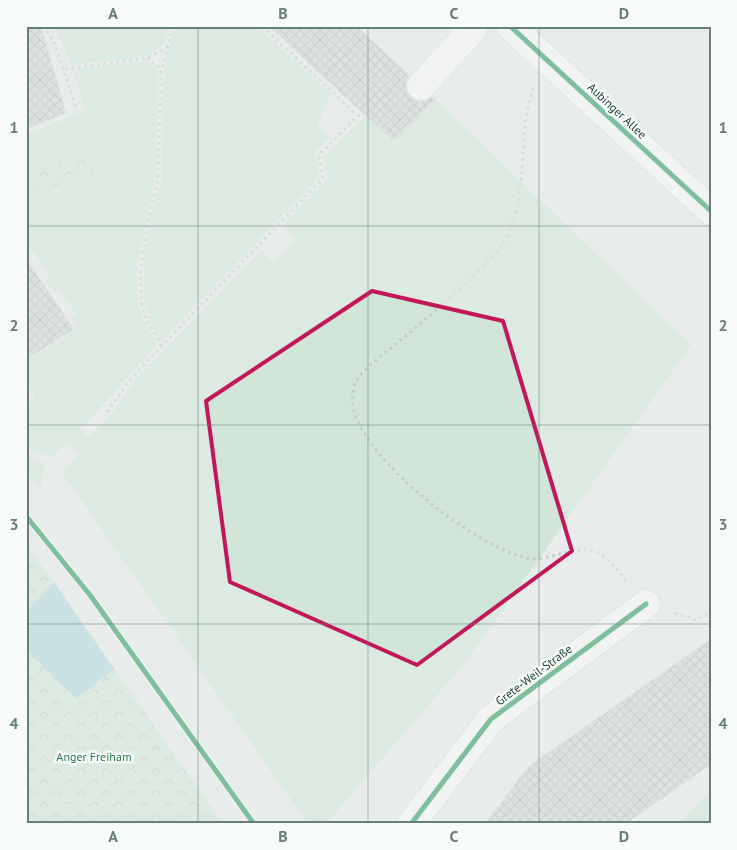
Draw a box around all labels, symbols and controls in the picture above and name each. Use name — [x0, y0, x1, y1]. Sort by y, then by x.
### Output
text: A — [108, 3, 118, 23]
text: B — [278, 3, 288, 23]
text: C — [450, 3, 459, 23]
text: D — [619, 3, 629, 23]
street label: Aubinger Allee — [585, 79, 650, 142]
text: 1 — [9, 117, 19, 137]
text: 1 — [718, 117, 728, 137]
text: 2 — [9, 315, 19, 335]
text: 2 — [718, 315, 728, 335]
text: 3 — [9, 514, 19, 534]
text: 3 — [718, 514, 728, 534]
street label: Grete-Weil-Straße — [492, 641, 575, 708]
text: 4 — [9, 713, 19, 733]
text: 4 — [718, 713, 728, 733]
park label: Anger Freiham — [56, 749, 132, 764]
text: A — [108, 826, 118, 846]
text: B — [278, 826, 288, 846]
text: C — [450, 826, 459, 846]
text: D — [619, 826, 629, 846]

